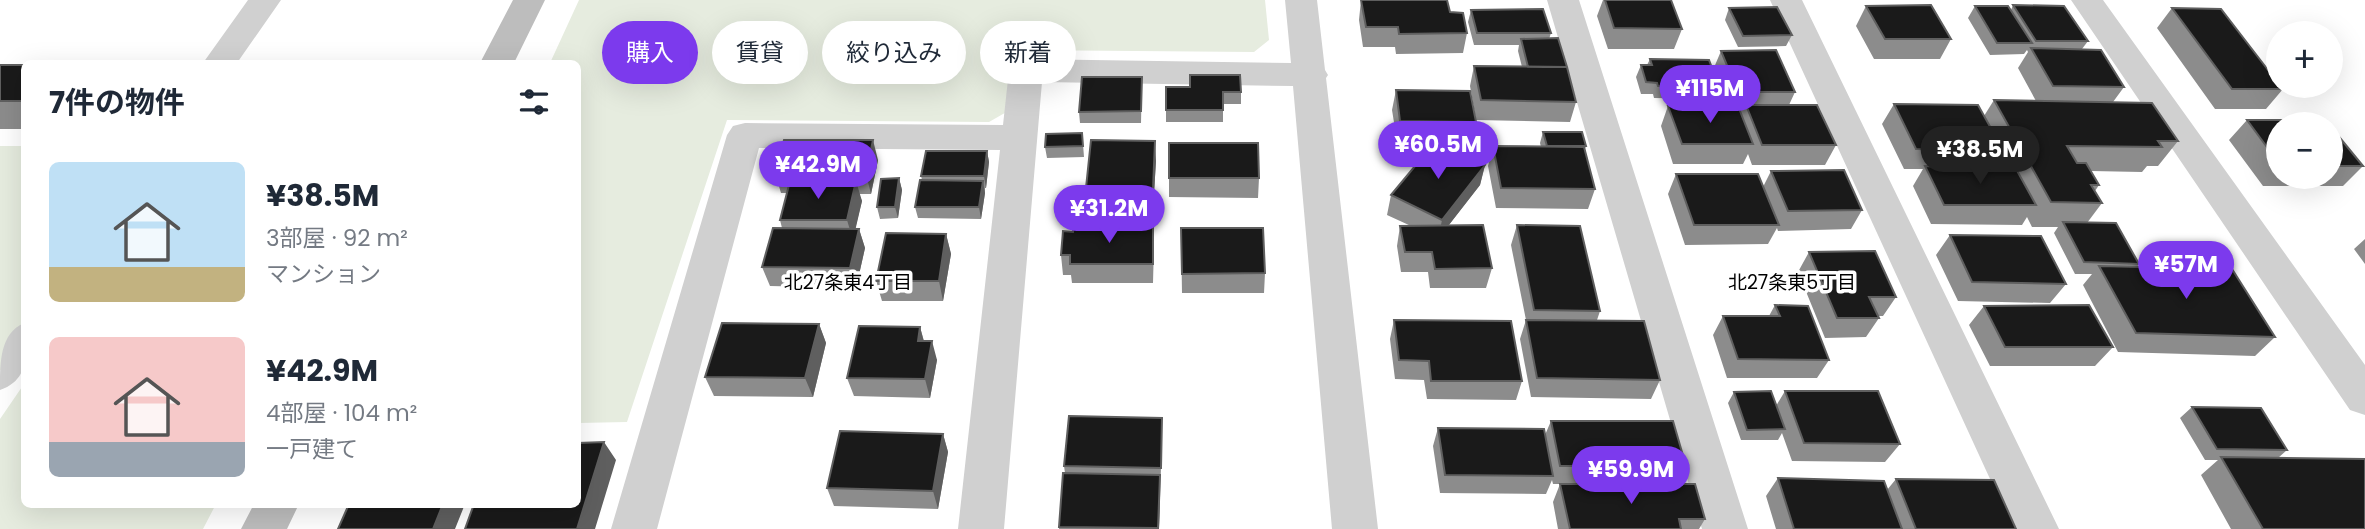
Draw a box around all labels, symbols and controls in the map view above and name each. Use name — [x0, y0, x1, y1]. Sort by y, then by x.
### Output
chip: 購入 — [602, 21, 698, 84]
chip: 賃貸 — [712, 21, 808, 84]
chip: 絞り込み — [822, 21, 966, 84]
chip: 新着 — [980, 21, 1076, 84]
map controls — [2266, 21, 2343, 189]
button: + — [2266, 21, 2343, 98]
pin: ¥115M — [1661, 66, 1759, 125]
text: ¥115M — [1676, 72, 1744, 104]
text: 7件の物件 — [49, 81, 185, 124]
icon: filters — [515, 83, 553, 121]
button: − — [2266, 112, 2343, 189]
pin: ¥60.5M — [1381, 122, 1495, 181]
pin: ¥38.5M — [1923, 127, 2037, 186]
text: ¥60.5M — [1394, 128, 1482, 160]
text: ¥38.5M — [1937, 133, 2023, 165]
pin: ¥42.9M — [761, 142, 875, 201]
text: ¥42.9M — [775, 148, 861, 180]
text: ¥38.5M — [266, 174, 379, 217]
pin: ¥31.2M — [1052, 186, 1166, 245]
icon: home — [105, 190, 189, 274]
text: ¥31.2M — [1070, 192, 1148, 224]
text: 3部屋 · 92 m² — [266, 222, 408, 254]
pin: ¥57M — [2145, 242, 2227, 301]
text: ¥57M — [2154, 248, 2218, 280]
text: マンション — [266, 258, 381, 290]
district label: 北27条東4丁目 — [784, 269, 912, 296]
district label: 北27条東5丁目 — [1728, 269, 1856, 296]
text: ¥42.9M — [266, 349, 378, 392]
icon: home — [105, 365, 189, 449]
text: 4部屋 · 104 m² — [266, 397, 417, 429]
text: 一戸建て — [266, 433, 358, 465]
pin: ¥59.9M — [1574, 447, 1688, 506]
text: ¥59.9M — [1588, 453, 1674, 485]

